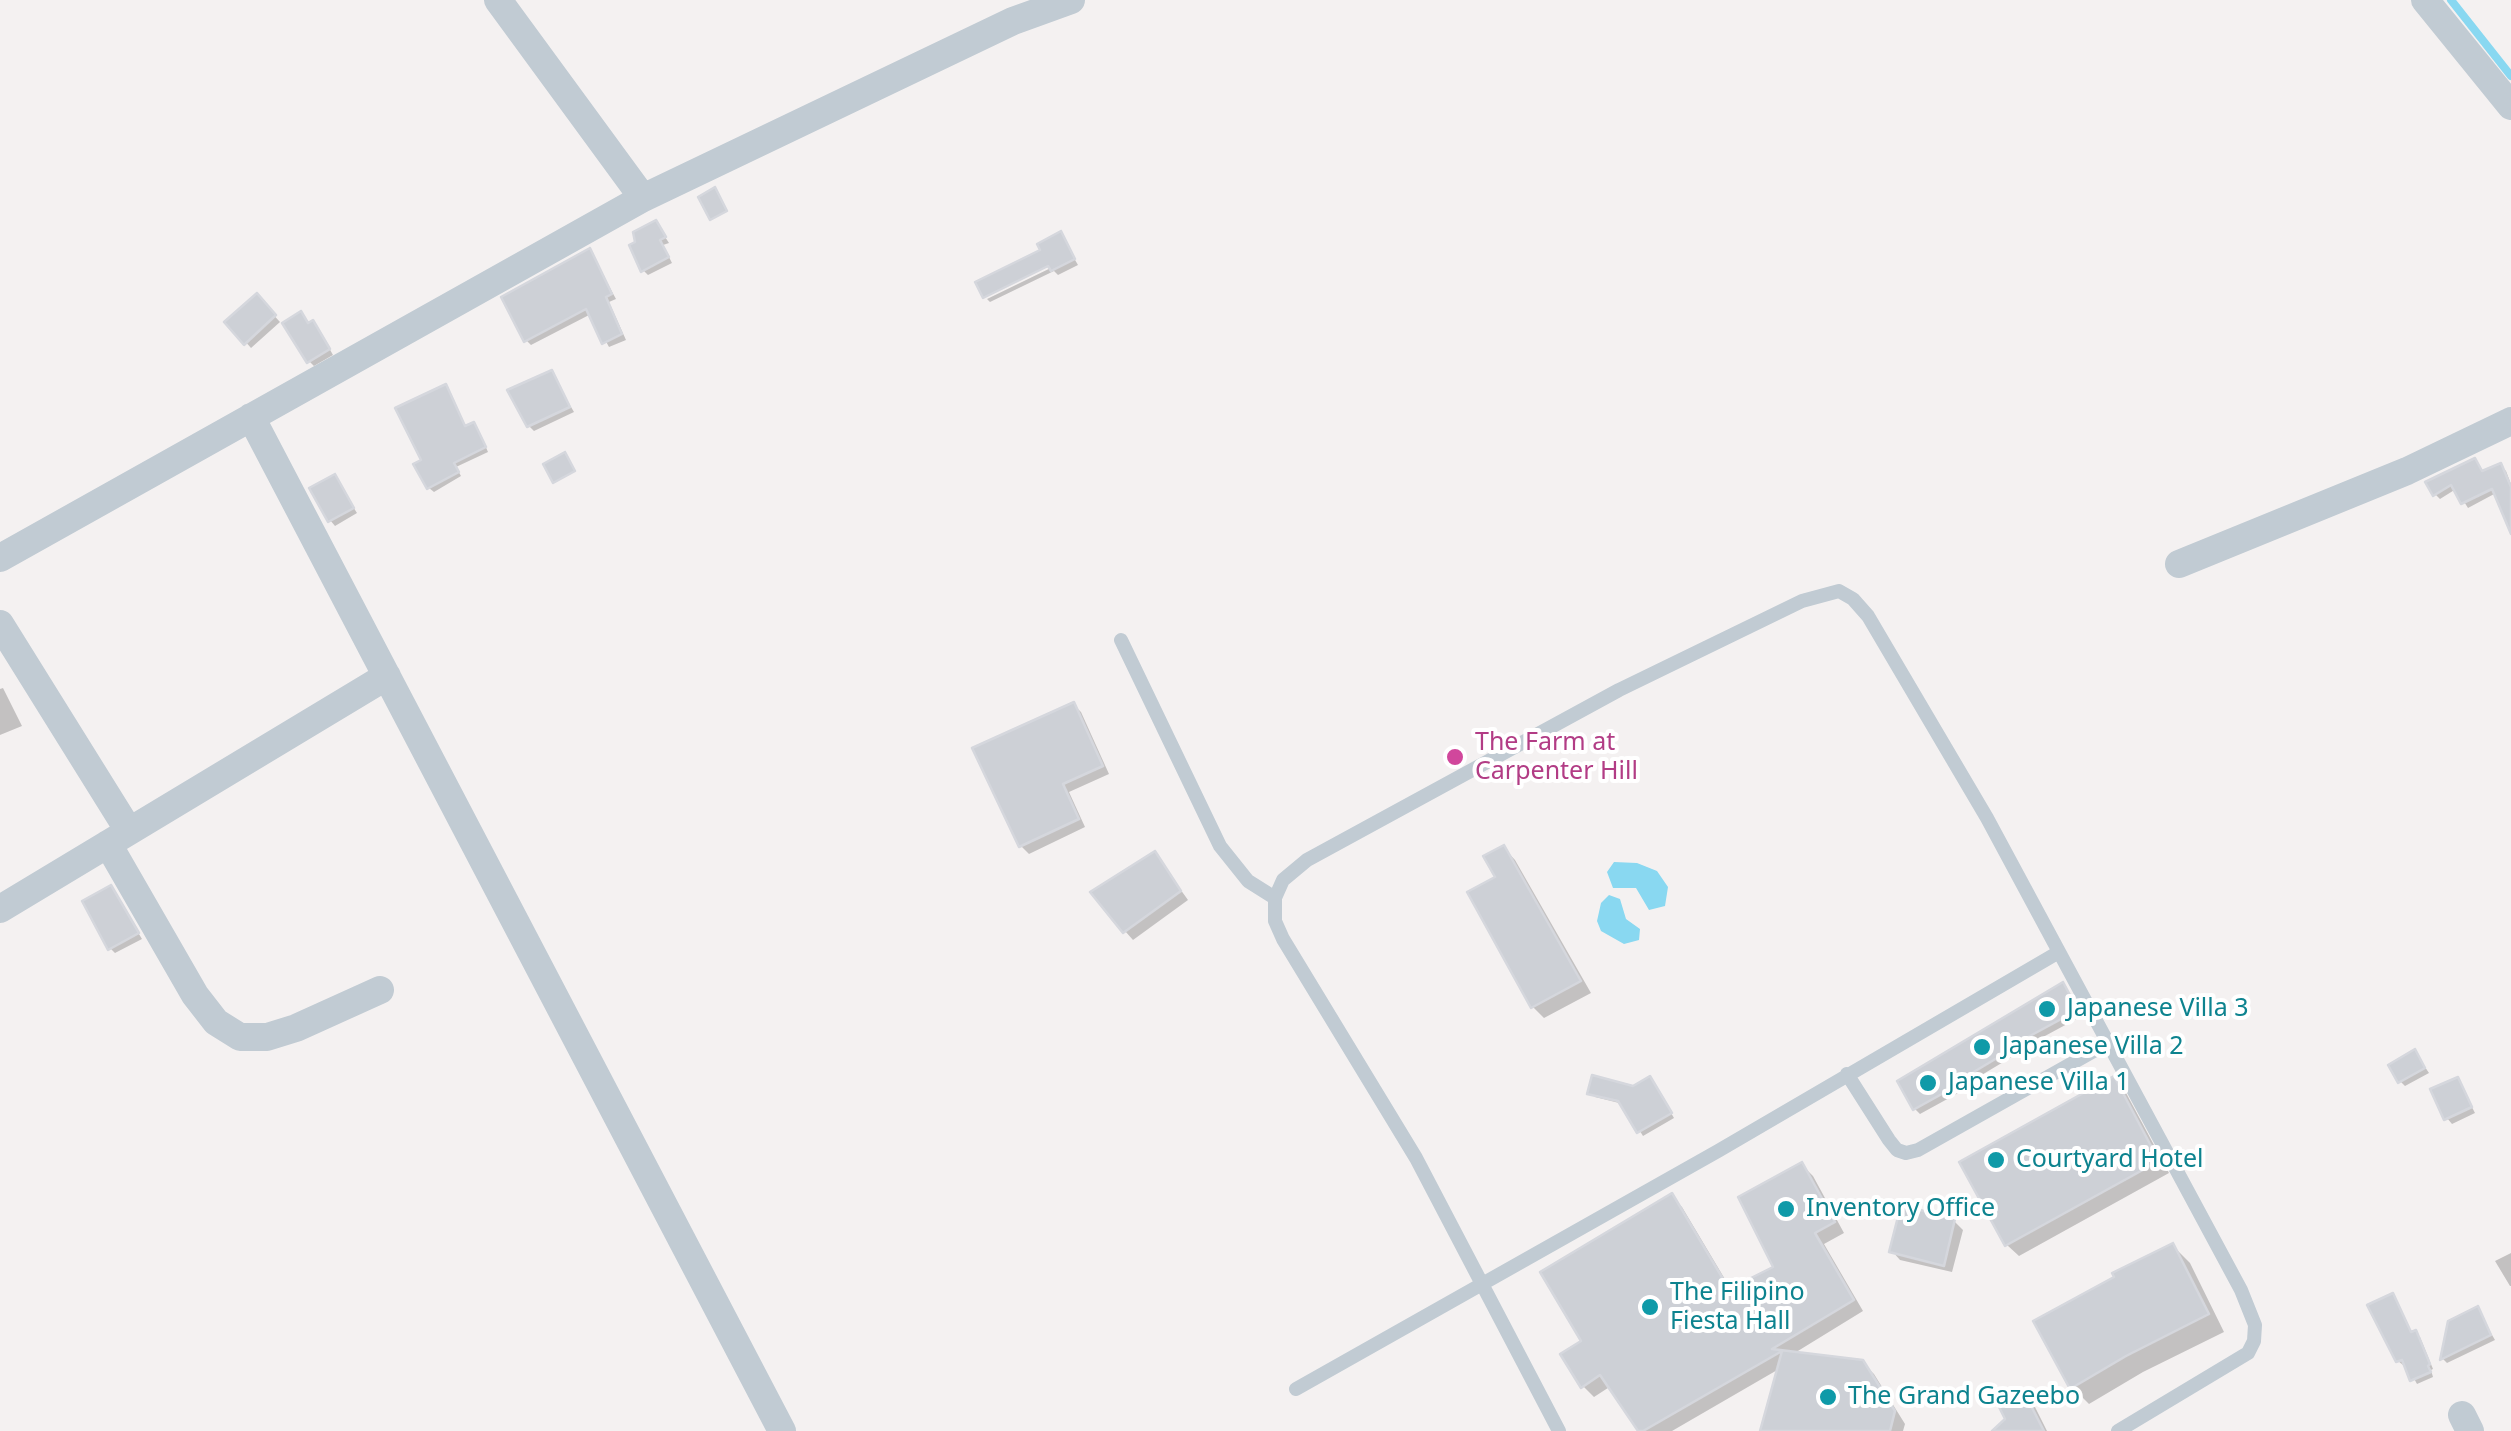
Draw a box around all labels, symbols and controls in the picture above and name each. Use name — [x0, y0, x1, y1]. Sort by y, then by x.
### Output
place label: The Farm at Carpenter Hill — [1475, 728, 1638, 787]
marker: The Farm at Carpenter Hill — [1444, 746, 1466, 768]
place label: Japanese Villa 3 — [2067, 994, 2249, 1024]
marker: Japanese Villa 3 — [2036, 998, 2058, 1020]
place label: Japanese Villa 2 — [2002, 1032, 2184, 1062]
marker: Japanese Villa 2 — [1971, 1036, 1993, 1058]
place label: Japanese Villa 1 — [1948, 1068, 2130, 1098]
marker: Japanese Villa 1 — [1917, 1072, 1939, 1094]
place label: Courtyard Hotel — [2016, 1145, 2203, 1175]
marker: Courtyard Hotel — [1985, 1149, 2007, 1171]
place label: Inventory Office — [1806, 1194, 1995, 1224]
marker: Inventory Office — [1775, 1198, 1797, 1220]
place label: The Filipino Fiesta Hall — [1670, 1278, 1805, 1337]
marker: The Filipino Fiesta Hall — [1639, 1296, 1661, 1318]
place label: The Grand Gazeebo — [1848, 1382, 2080, 1412]
marker: The Grand Gazeebo — [1817, 1386, 1839, 1408]

